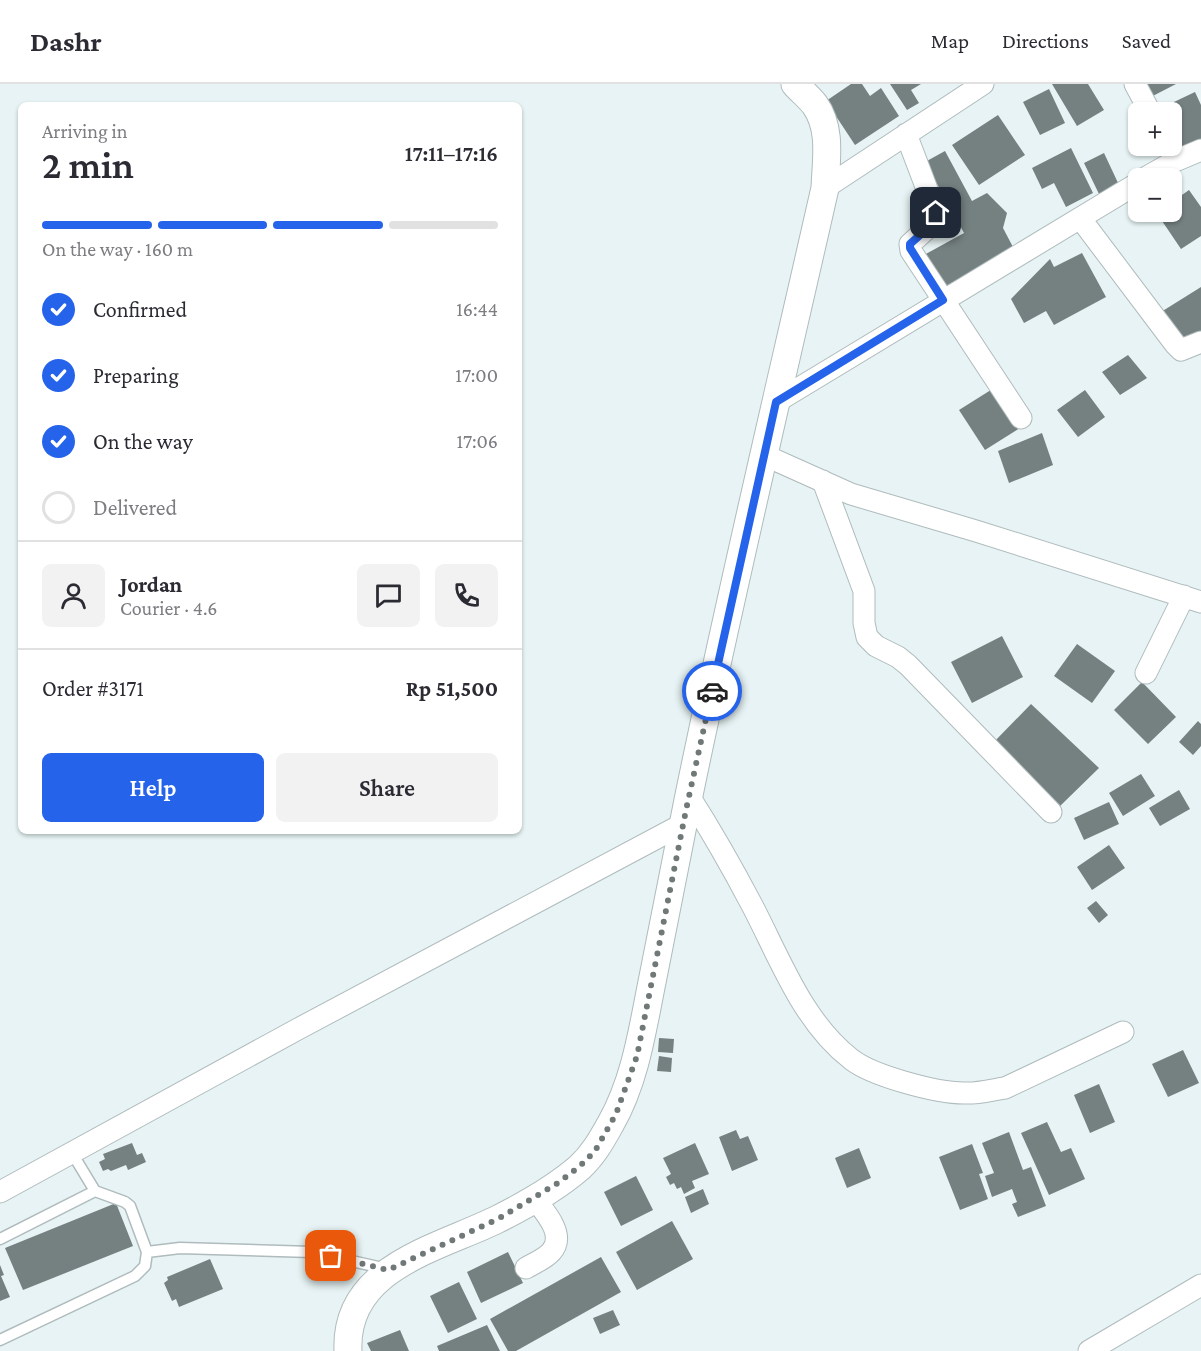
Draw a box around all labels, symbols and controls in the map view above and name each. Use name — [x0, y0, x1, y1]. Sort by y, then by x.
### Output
text: Dashr — [30, 26, 102, 57]
text: Map — [931, 29, 969, 53]
text: Directions — [1002, 29, 1089, 53]
text: Saved — [1122, 29, 1171, 53]
map controls — [1128, 102, 1182, 222]
button: + — [1128, 102, 1182, 156]
text: Arriving in — [42, 120, 127, 142]
text: 17:11–17:16 — [405, 141, 498, 166]
text: 2 min — [42, 143, 134, 186]
button: − — [1128, 168, 1182, 222]
pin — [910, 187, 961, 238]
icon: home — [919, 196, 952, 229]
text: On the way · 160 m — [42, 238, 193, 260]
icon: check — [42, 293, 75, 326]
text: Confirmed — [93, 297, 187, 322]
text: 16:44 — [456, 298, 498, 320]
icon: check — [42, 359, 75, 392]
text: Preparing — [93, 363, 179, 388]
text: 17:00 — [455, 364, 498, 386]
icon: check — [42, 425, 75, 458]
text: On the way — [93, 429, 193, 454]
text: 17:06 — [456, 430, 498, 452]
text: Delivered — [93, 495, 177, 520]
button: person — [42, 564, 105, 627]
button: chat — [357, 564, 420, 627]
button: phone — [435, 564, 498, 627]
text: Jordan — [120, 572, 182, 597]
text: Courier · 4.6 — [120, 597, 218, 619]
courier — [682, 661, 742, 721]
icon: car — [696, 675, 729, 708]
text: Order #3171 — [42, 676, 144, 701]
text: Rp 51,500 — [406, 676, 498, 701]
button: Help — [42, 753, 264, 822]
button: Share — [276, 753, 498, 822]
pin — [305, 1230, 356, 1281]
icon: bag — [314, 1239, 347, 1272]

